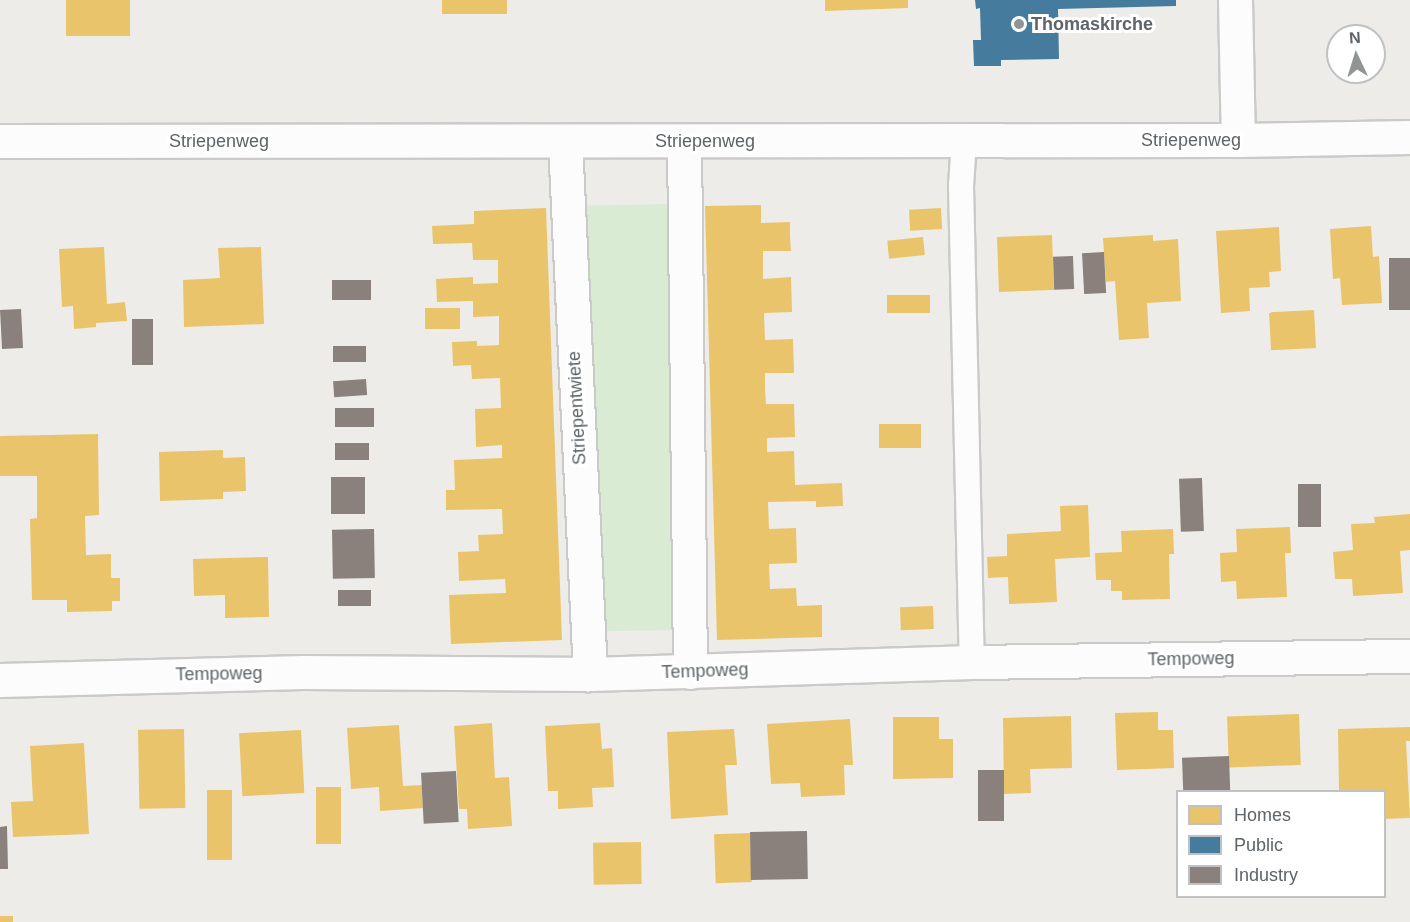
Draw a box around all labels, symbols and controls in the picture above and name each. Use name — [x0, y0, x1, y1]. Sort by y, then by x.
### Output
place label: Thomaskirche — [1031, 13, 1153, 35]
marker: Thomaskirche — [1012, 17, 1026, 31]
north arrow — [1326, 24, 1386, 84]
text: N — [1348, 29, 1361, 46]
street label: Striepenweg — [1141, 129, 1241, 151]
street label: Striepenweg — [169, 130, 269, 152]
street label: Striepenweg — [655, 130, 755, 152]
street label: Striepentwiete — [563, 350, 591, 466]
street label: Tempoweg — [1147, 647, 1235, 671]
street label: Tempoweg — [661, 659, 749, 683]
street label: Tempoweg — [175, 662, 263, 686]
legend — [1176, 790, 1386, 898]
text: Homes — [1234, 805, 1291, 825]
text: Public — [1234, 835, 1283, 855]
text: Industry — [1234, 865, 1298, 885]

